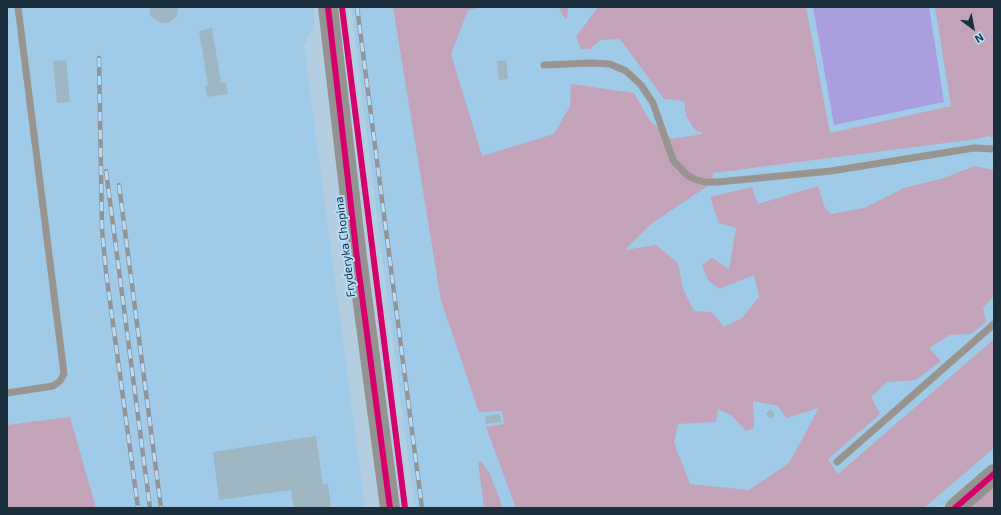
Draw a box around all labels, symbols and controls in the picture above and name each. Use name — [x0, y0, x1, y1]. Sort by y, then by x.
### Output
north arrow — [953, 8, 993, 48]
text: N — [973, 31, 986, 46]
street label: Fryderyka Chopina — [332, 196, 358, 298]

